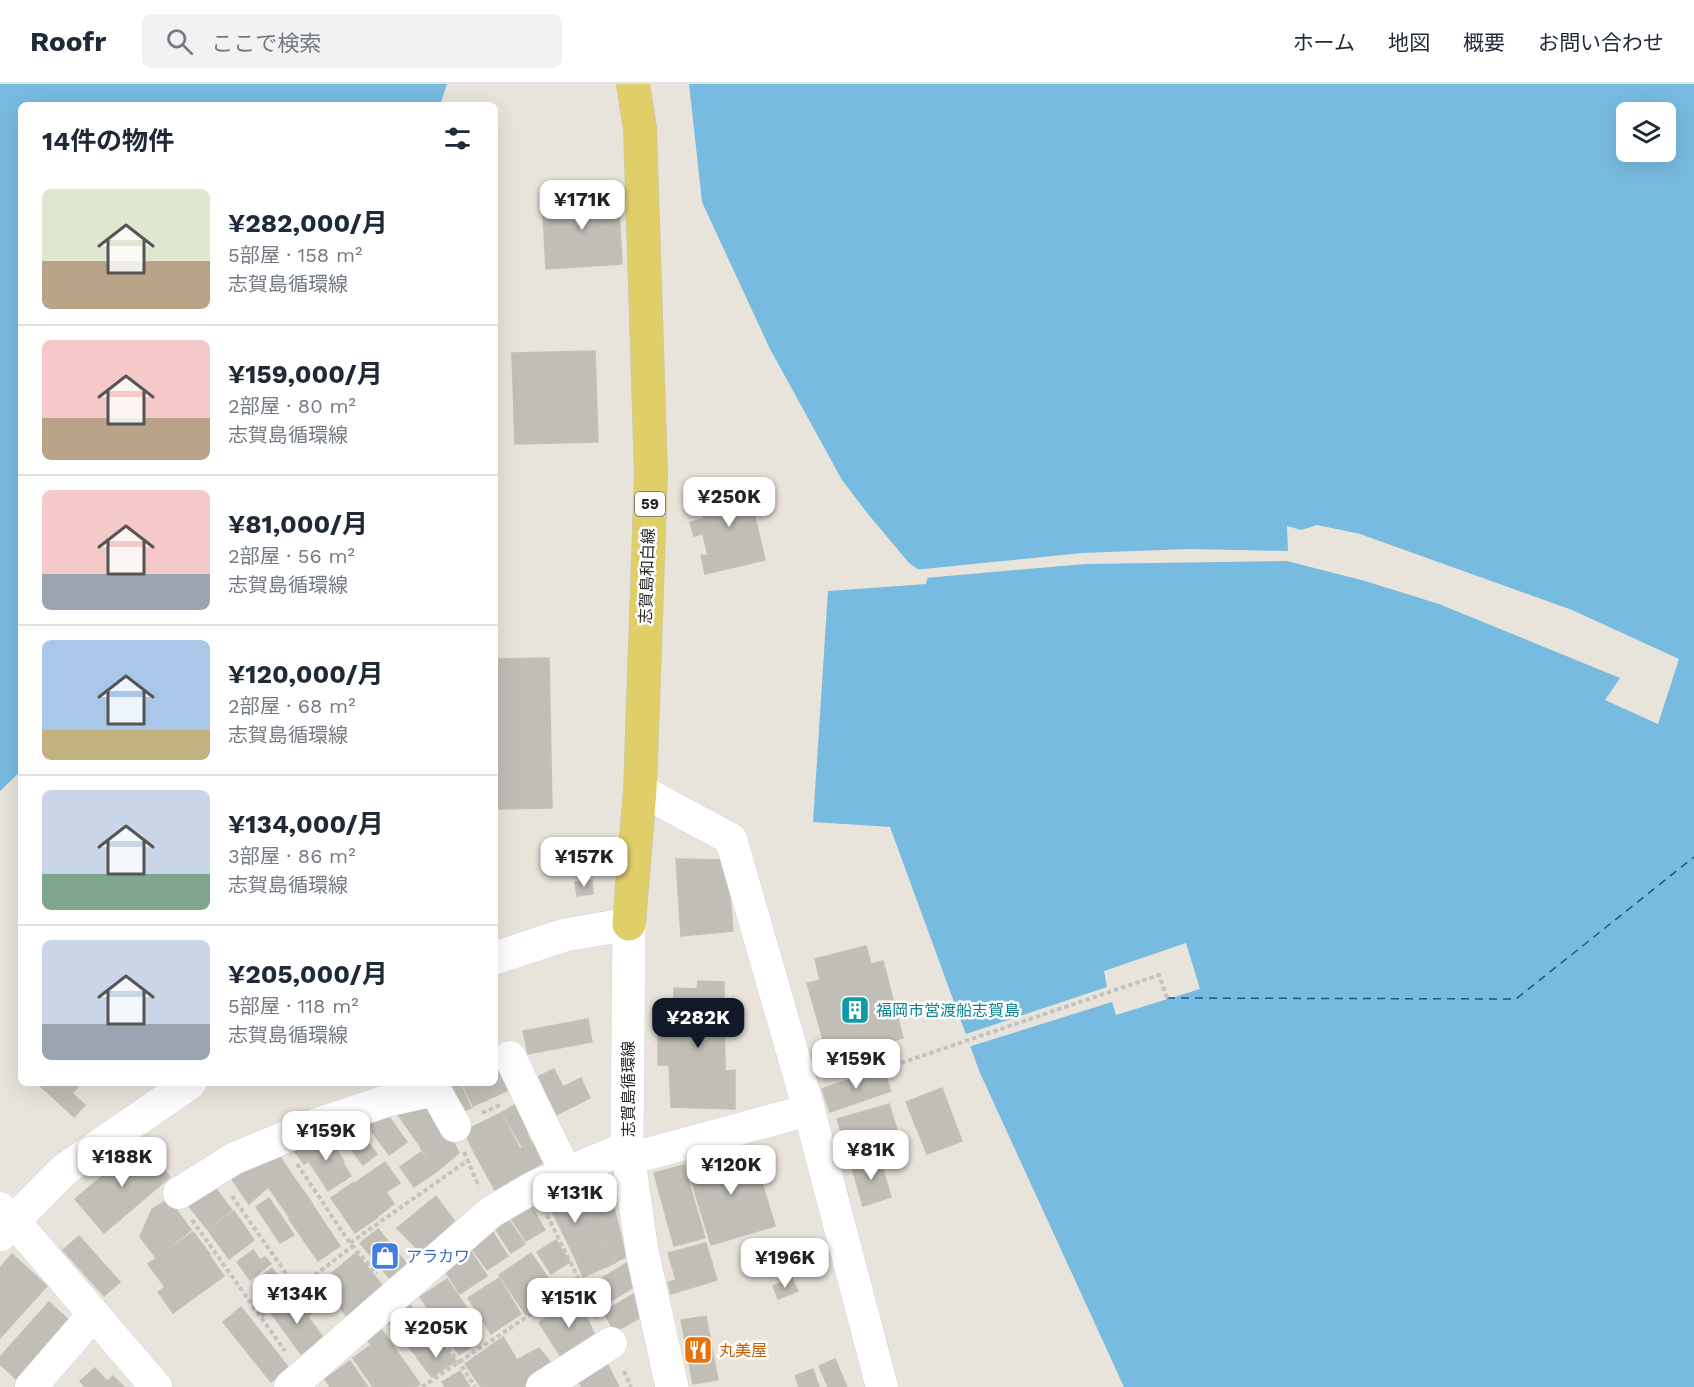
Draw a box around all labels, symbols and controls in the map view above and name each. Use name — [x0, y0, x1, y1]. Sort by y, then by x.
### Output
search box — [142, 14, 562, 68]
text: Roofr — [30, 25, 106, 58]
icon: search — [163, 25, 196, 58]
text: ホーム — [1293, 30, 1355, 55]
text: 地図 — [1388, 30, 1430, 55]
text: 概要 — [1463, 30, 1505, 55]
text: お問い合わせ — [1538, 30, 1664, 55]
text: ここで検索 — [211, 31, 321, 56]
map controls — [1616, 102, 1676, 162]
button: layers — [1616, 102, 1676, 162]
icon: filters — [441, 122, 474, 155]
text: 14件の物件 — [42, 126, 174, 156]
pin: ¥171K — [540, 180, 624, 231]
text: ¥171K — [554, 187, 610, 211]
text: ¥282,000/月 — [228, 208, 388, 238]
icon: home — [90, 213, 162, 285]
text: 5部屋 · 158 m² — [228, 243, 362, 267]
text: 志賀島循環線 — [228, 272, 348, 296]
text: ¥159,000/月 — [228, 359, 383, 389]
icon: home — [90, 364, 162, 436]
text: 2部屋 · 80 m² — [228, 394, 356, 418]
text: 志賀島循環線 — [228, 423, 348, 447]
pin: ¥250K — [687, 477, 771, 528]
text: ¥250K — [697, 484, 761, 508]
road number: 59 — [635, 492, 665, 516]
text: ¥81,000/月 — [228, 509, 368, 539]
icon: home — [90, 514, 162, 586]
street label: 志賀島和白線 — [636, 528, 658, 624]
text: 2部屋 · 56 m² — [228, 544, 355, 568]
text: 志賀島循環線 — [228, 573, 348, 597]
text: ¥120,000/月 — [228, 659, 384, 689]
icon: home — [90, 664, 162, 736]
text: 2部屋 · 68 m² — [228, 694, 355, 718]
text: 志賀島循環線 — [228, 723, 348, 747]
text: ¥134,000/月 — [228, 809, 384, 839]
icon: home — [90, 814, 162, 886]
pin: ¥157K — [542, 837, 626, 888]
text: 3部屋 · 86 m² — [228, 844, 355, 868]
text: ¥157K — [554, 844, 614, 868]
text: 志賀島循環線 — [228, 873, 348, 897]
text: ¥205,000/月 — [228, 959, 388, 989]
icon: home — [90, 964, 162, 1036]
text: 5部屋 · 118 m² — [228, 994, 359, 1018]
building icon: 福岡市営渡船志賀島 — [839, 994, 871, 1026]
pin: ¥282K — [656, 998, 740, 1049]
place label: 福岡市営渡船志賀島 — [876, 1001, 1020, 1020]
text: ¥282K — [666, 1005, 730, 1029]
text: 志賀島循環線 — [228, 1023, 348, 1047]
pin: ¥159K — [814, 1039, 898, 1090]
street label: 志賀島循環線 — [619, 1041, 638, 1137]
text: ¥159K — [826, 1046, 886, 1070]
pin: ¥159K — [284, 1111, 368, 1162]
text: ¥159K — [296, 1118, 356, 1142]
pin: ¥81K — [835, 1130, 907, 1181]
pin: ¥188K — [80, 1137, 164, 1188]
text: ¥81K — [847, 1137, 895, 1161]
text: ¥188K — [92, 1144, 152, 1168]
pin: ¥120K — [689, 1145, 773, 1196]
text: ¥120K — [701, 1152, 761, 1176]
pin: ¥131K — [533, 1173, 617, 1224]
text: ¥131K — [547, 1180, 603, 1204]
pin: ¥196K — [743, 1238, 827, 1289]
shop icon: アラカワ — [369, 1240, 401, 1272]
text: ¥196K — [755, 1245, 815, 1269]
place label: アラカワ — [406, 1247, 470, 1266]
pin: ¥134K — [255, 1274, 339, 1325]
pin: ¥151K — [527, 1278, 611, 1329]
text: ¥134K — [267, 1281, 327, 1305]
text: ¥151K — [541, 1285, 597, 1309]
pin: ¥205K — [394, 1308, 478, 1359]
text: ¥205K — [404, 1315, 468, 1339]
restaurant icon: 丸美屋 — [682, 1334, 714, 1366]
place label: 丸美屋 — [719, 1341, 767, 1360]

